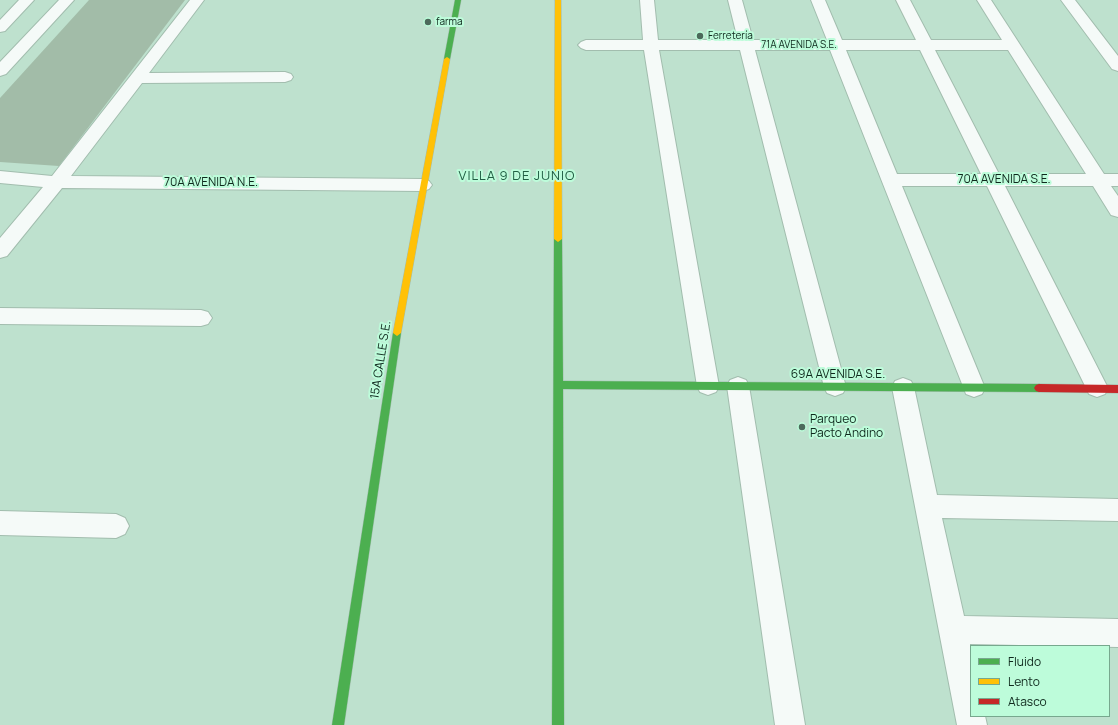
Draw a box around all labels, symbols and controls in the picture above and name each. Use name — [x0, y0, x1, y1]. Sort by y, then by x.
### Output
place label: farma — [436, 16, 463, 28]
marker: farma — [423, 17, 433, 27]
place label: Ferretería — [708, 30, 753, 42]
marker: Ferretería — [695, 31, 705, 41]
street label: 71A AVENIDA S.E. — [761, 39, 837, 51]
district label: VILLA 9 DE JUNIO — [459, 168, 575, 184]
street label: 70A AVENIDA S.E. — [957, 173, 1051, 187]
street label: 70A AVENIDA N.E. — [164, 176, 258, 190]
street label: 15A CALLE S.E. — [368, 320, 394, 400]
street label: 69A AVENIDA S.E. — [791, 368, 885, 382]
place label: Parqueo Pacto Andino — [810, 413, 883, 441]
marker: Parqueo Pacto Andino — [797, 422, 807, 432]
legend — [970, 645, 1110, 717]
text: Fluido — [1008, 653, 1041, 670]
text: Lento — [1008, 673, 1040, 690]
text: Atasco — [1008, 693, 1047, 710]

